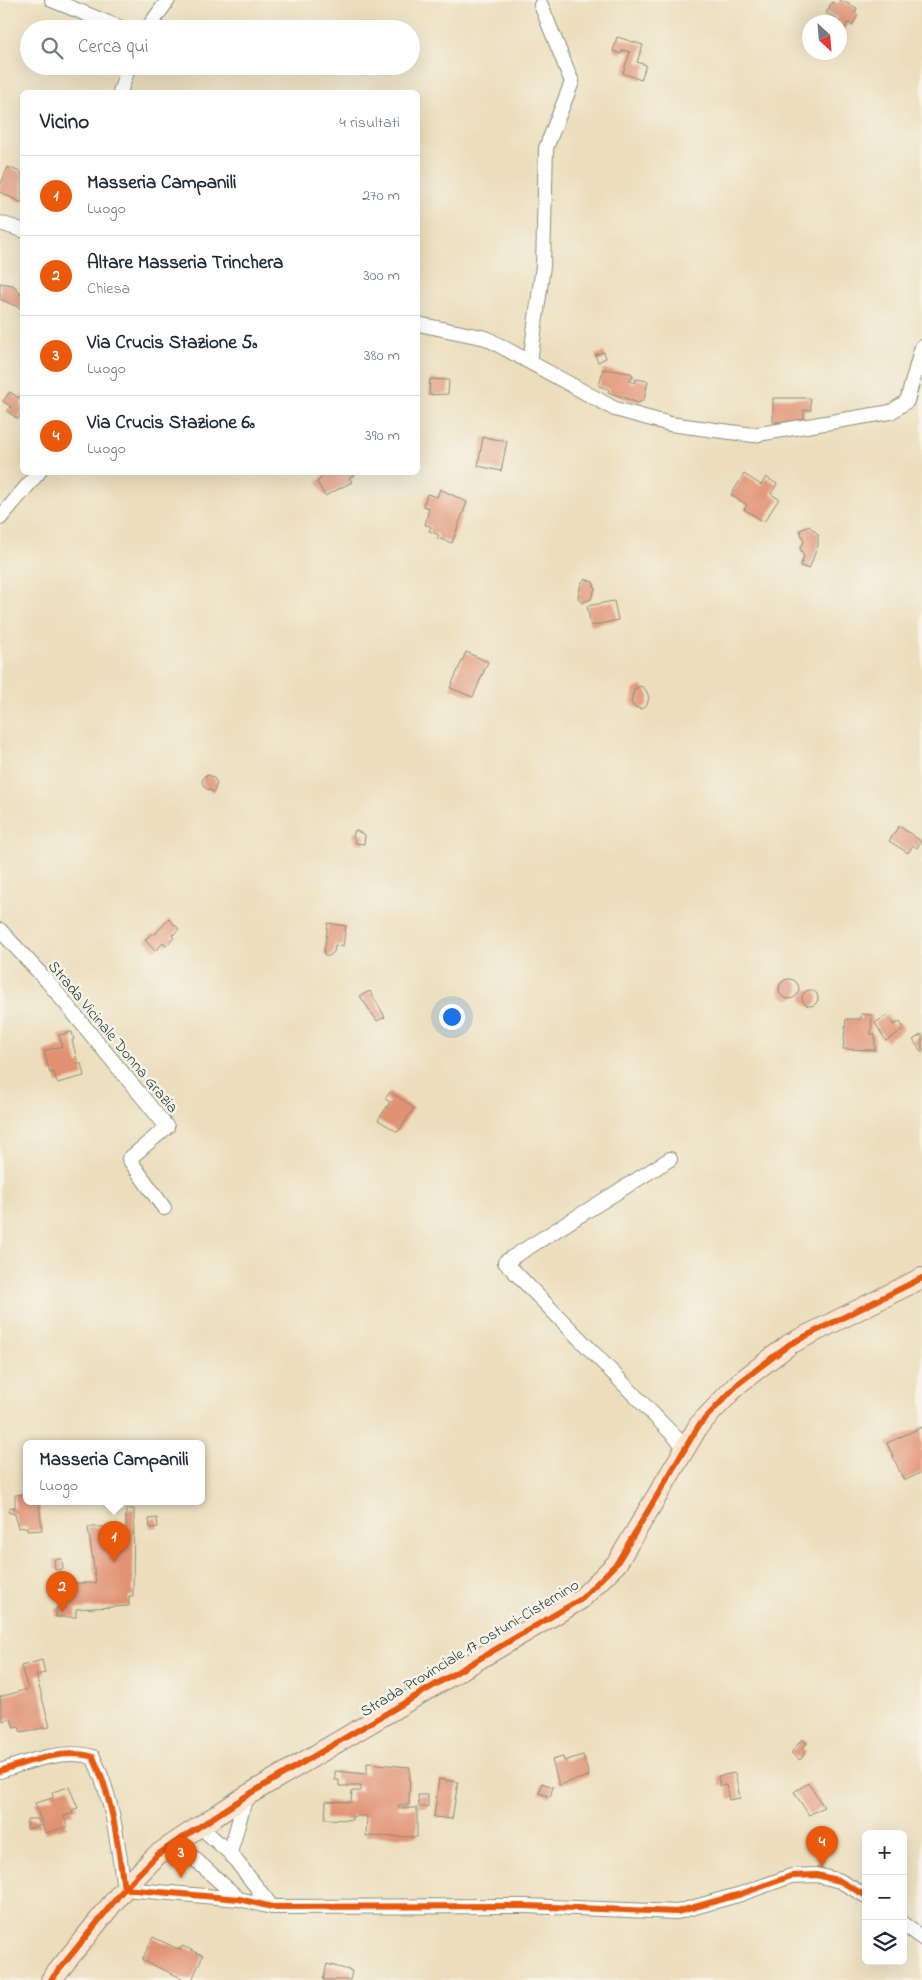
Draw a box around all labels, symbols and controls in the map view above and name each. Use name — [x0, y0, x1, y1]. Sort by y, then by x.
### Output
north arrow — [802, 15, 847, 60]
search box — [20, 20, 420, 75]
icon: search — [38, 34, 66, 62]
text: Cerca qui — [78, 34, 148, 61]
text: Vicino — [40, 108, 89, 138]
text: 4 risultati — [339, 111, 400, 135]
text: Masseria Campanili — [87, 170, 236, 197]
text: 1 — [53, 184, 59, 208]
text: 270 m — [362, 184, 400, 208]
text: Luogo — [87, 197, 126, 221]
text: Altare Masseria Trinchera — [87, 250, 283, 277]
text: 2 — [52, 264, 60, 288]
text: 300 m — [363, 264, 400, 288]
text: Chiesa — [87, 277, 130, 301]
text: Via Crucis Stazione 5ª — [87, 330, 257, 357]
text: 3 — [53, 344, 59, 368]
text: 380 m — [364, 344, 400, 368]
text: Luogo — [87, 357, 126, 381]
text: Via Crucis Stazione 6ª — [87, 410, 255, 437]
text: 4 — [53, 424, 59, 448]
text: 390 m — [365, 424, 400, 448]
text: Luogo — [87, 437, 126, 461]
street label: Strada Vicinale Donna Grazia — [41, 956, 184, 1119]
your location — [439, 1004, 465, 1030]
popup — [23, 1440, 205, 1505]
text: Masseria Campanili — [39, 1447, 189, 1474]
text: Luogo — [39, 1474, 78, 1498]
pin: 1 — [98, 1521, 130, 1562]
pin: 2 — [46, 1571, 78, 1612]
street label: Strada Provinciale 17 Ostuni-Cisternino — [356, 1574, 584, 1724]
pin: 4 — [806, 1826, 838, 1867]
map controls — [862, 1830, 907, 1965]
button: + — [862, 1830, 907, 1875]
pin: 3 — [165, 1837, 197, 1878]
button: − — [862, 1875, 907, 1920]
button: layers — [862, 1920, 907, 1965]

